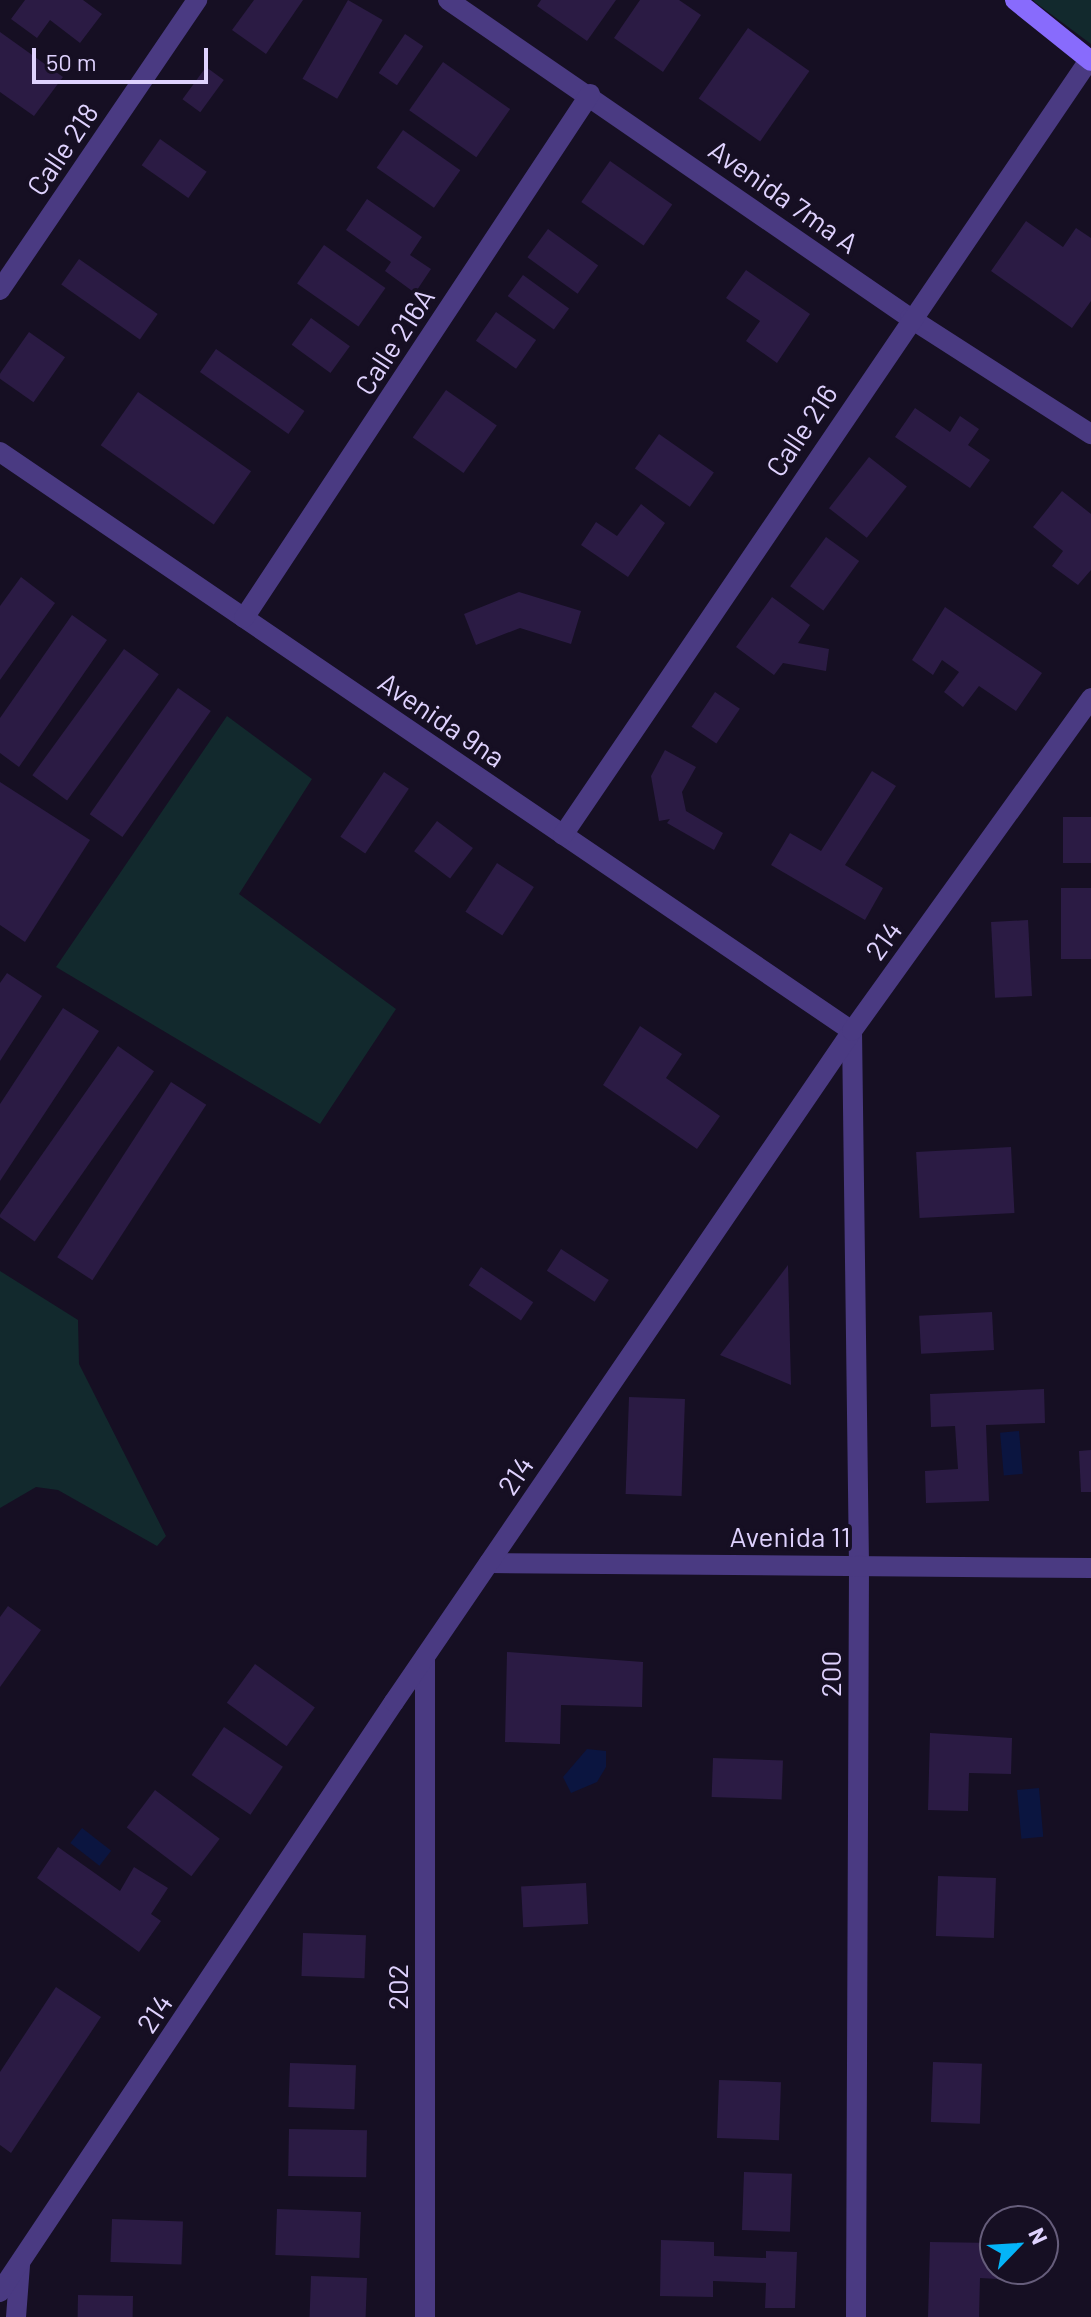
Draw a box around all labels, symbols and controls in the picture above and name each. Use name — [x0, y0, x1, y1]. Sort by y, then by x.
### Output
scale bar — [36, 32, 212, 82]
text: 50 m — [46, 47, 97, 76]
street label: Calle 218 — [19, 97, 105, 201]
street label: Avenida 7ma A — [703, 132, 865, 260]
street label: Calle 216A — [347, 281, 441, 401]
street label: Calle 216 — [758, 378, 844, 482]
street label: Avenida 9na — [372, 664, 512, 774]
street label: 214 — [858, 914, 908, 966]
street label: 214 — [490, 1449, 540, 1501]
street label: Avenida 11 — [729, 1519, 851, 1553]
street label: 200 — [813, 1651, 847, 1697]
street label: 202 — [380, 1964, 414, 2010]
street label: 214 — [129, 1987, 179, 2039]
north arrow — [979, 2205, 1059, 2285]
text: N — [1024, 2224, 1054, 2248]

